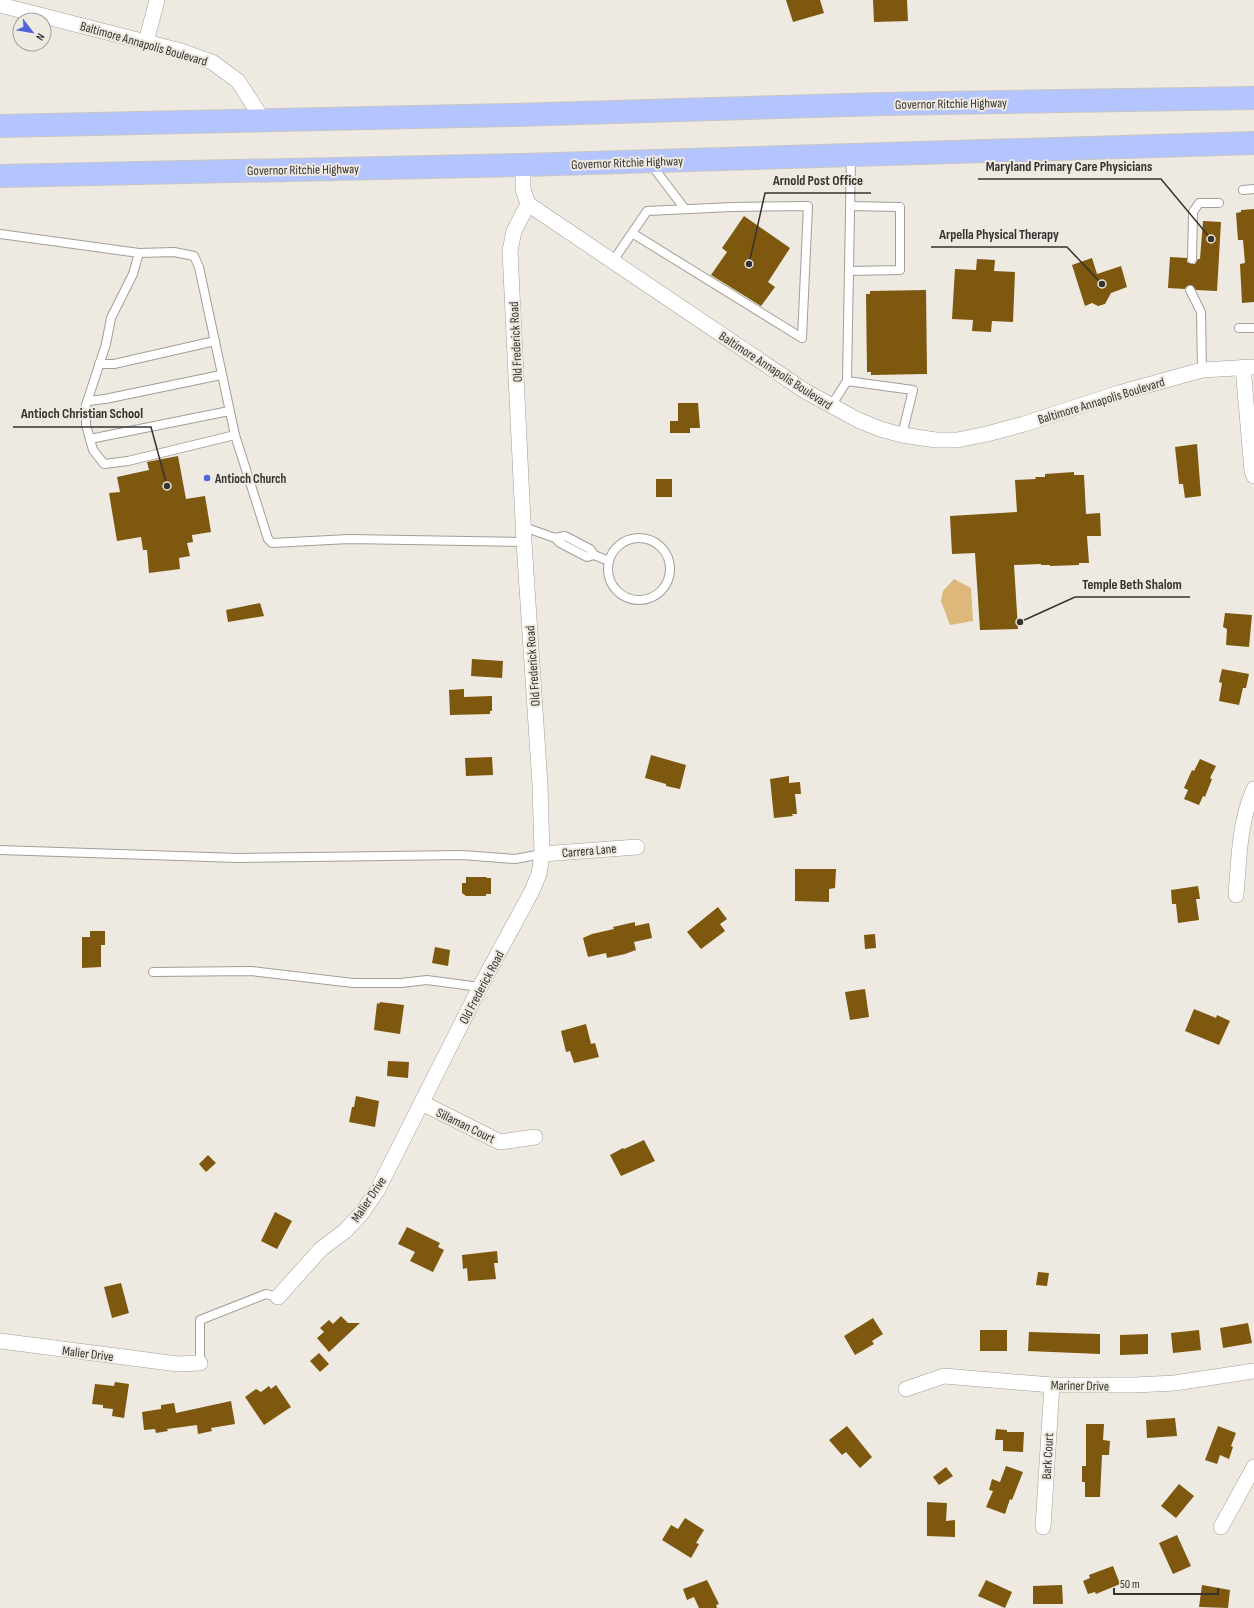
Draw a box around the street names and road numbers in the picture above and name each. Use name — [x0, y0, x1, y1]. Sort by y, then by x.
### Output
street label: Baltimore Annapolis Boulevard — [78, 18, 209, 70]
street label: Governor Ritchie Highway — [895, 95, 1007, 113]
street label: Governor Ritchie Highway — [571, 153, 683, 173]
street label: Governor Ritchie Highway — [247, 161, 359, 179]
street label: Old Frederick Road — [506, 301, 526, 383]
street label: Baltimore Annapolis Boulevard — [716, 328, 835, 413]
street label: Baltimore Annapolis Boulevard — [1036, 374, 1167, 428]
street label: Old Frederick Road — [522, 625, 544, 707]
street label: Carrera Lane — [561, 841, 617, 861]
street label: Old Frederick Road — [456, 948, 508, 1027]
street label: Sillaman Court — [433, 1105, 498, 1147]
street label: Malier Drive — [348, 1174, 390, 1225]
street label: Malier Drive — [61, 1343, 114, 1365]
street label: Mariner Drive — [1051, 1377, 1109, 1395]
street label: Bark Court — [1039, 1432, 1057, 1480]

